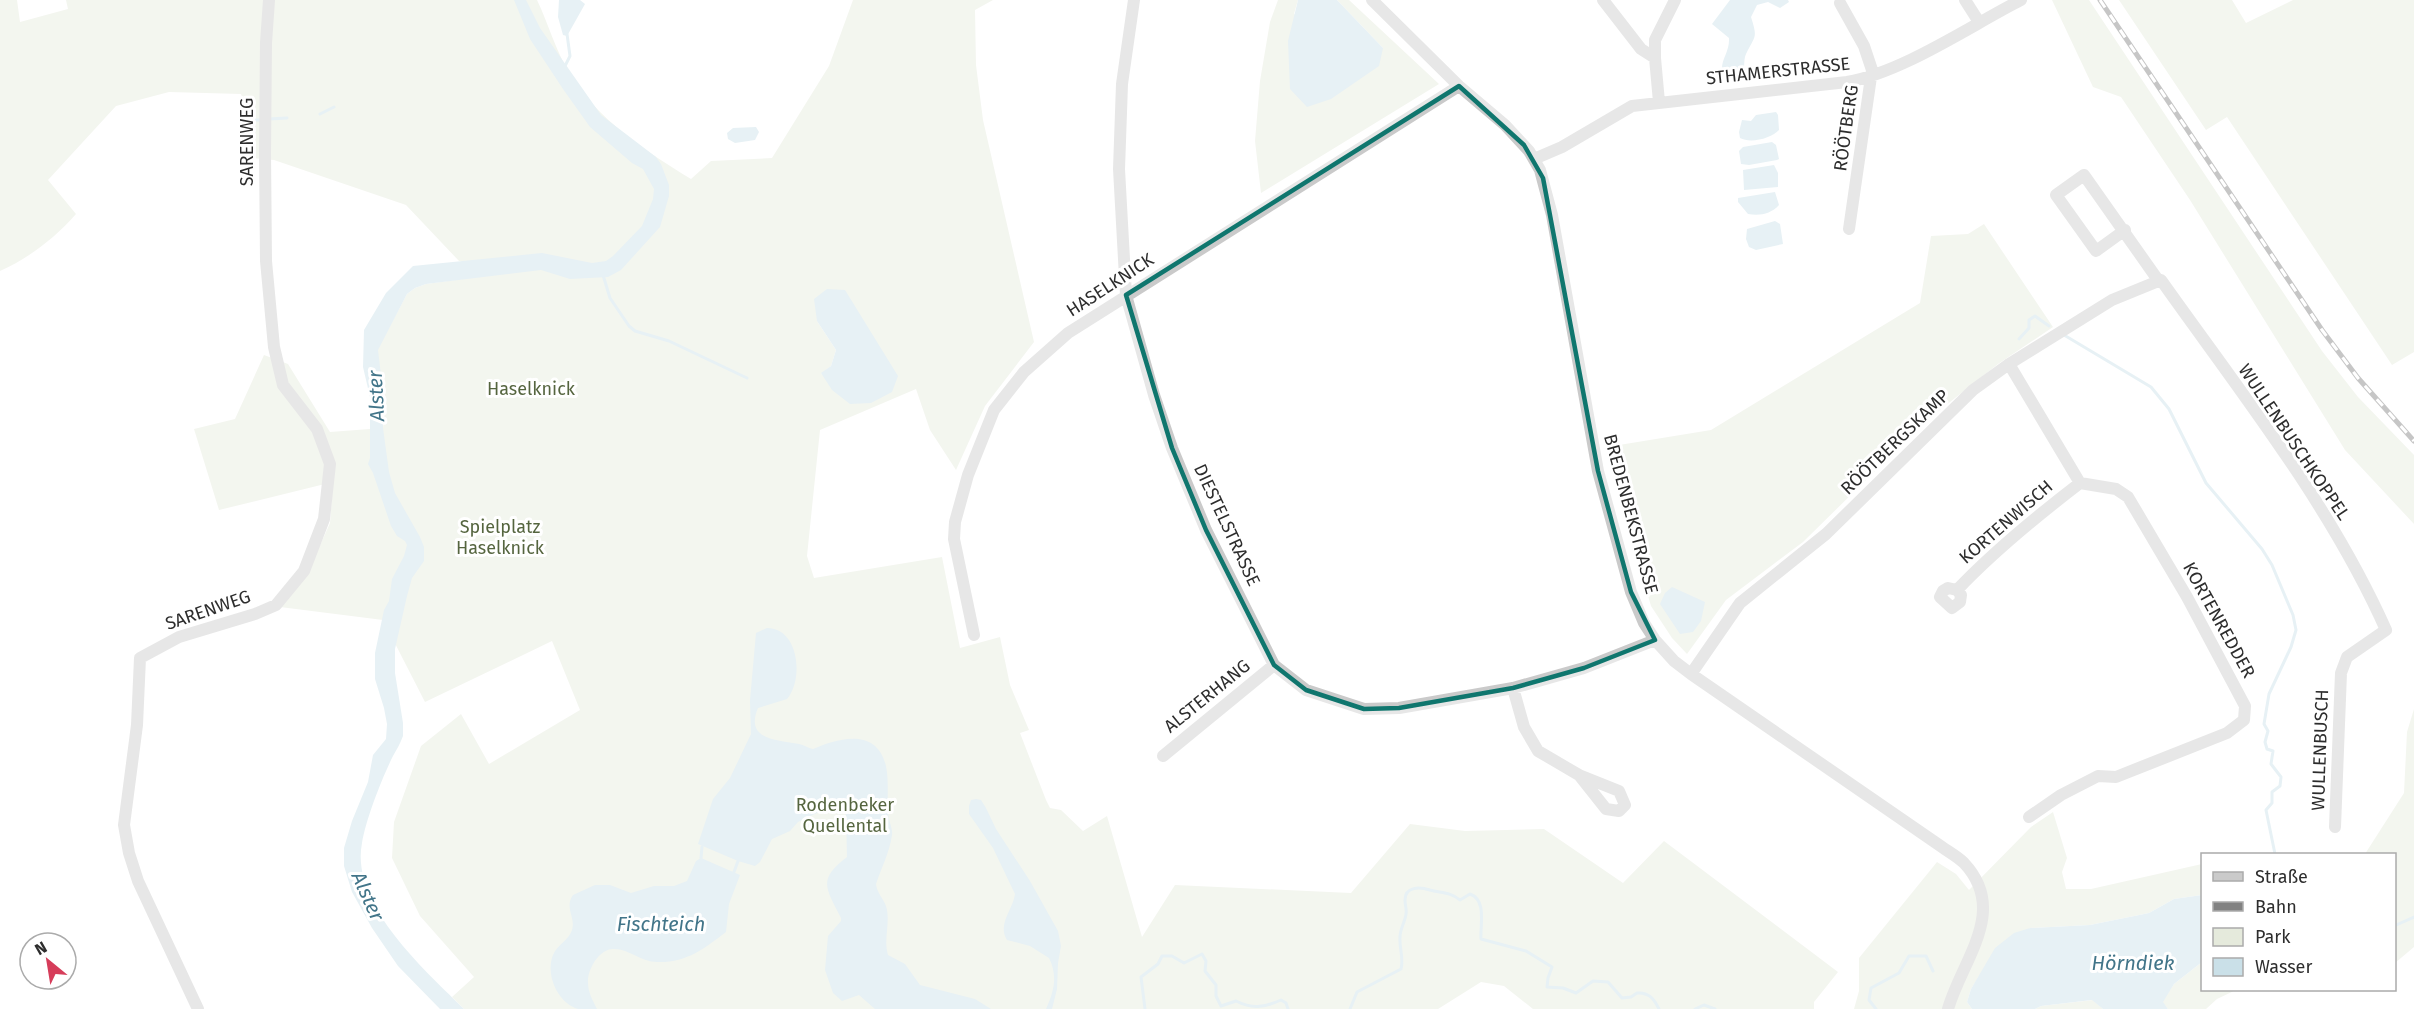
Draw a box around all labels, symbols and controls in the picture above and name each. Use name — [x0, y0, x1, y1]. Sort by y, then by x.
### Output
street label: STHAMERSTRASSE — [1705, 53, 1851, 89]
street label: RÖÖTBERG — [1829, 83, 1863, 173]
street label: SARENWEG — [236, 98, 258, 186]
street label: HASELKNICK — [1062, 248, 1158, 321]
street label: WULLENBUSCHKOPPEL — [2233, 360, 2355, 524]
water label: Alster — [363, 369, 389, 423]
park label: Haselknick — [487, 378, 576, 400]
street label: RÖÖTBERGSKAMP — [1836, 385, 1954, 499]
street label: BREDENBEKSTRASSE — [1599, 431, 1663, 597]
street label: DIESTELSTRASSE — [1189, 460, 1265, 590]
street label: KORTENWISCH — [1955, 475, 2057, 569]
park label: Spielplatz Haselknick — [456, 516, 545, 559]
street label: KORTENREDDER — [2178, 558, 2260, 682]
street label: SARENWEG — [163, 585, 253, 635]
street label: ALSTERHANG — [1159, 655, 1255, 737]
street label: WULLENBUSCH — [2307, 689, 2333, 811]
park label: Rodenbeker Quellental — [796, 794, 894, 837]
legend — [2201, 853, 2396, 991]
text: Straße — [2255, 866, 2308, 888]
water label: Alster — [346, 867, 390, 925]
text: Bahn — [2255, 896, 2297, 918]
water label: Fischteich — [617, 912, 705, 936]
text: Park — [2255, 926, 2291, 948]
north arrow — [18, 931, 78, 991]
text: N — [31, 938, 50, 959]
water label: Hörndiek — [2092, 951, 2175, 975]
text: Wasser — [2255, 956, 2312, 978]

